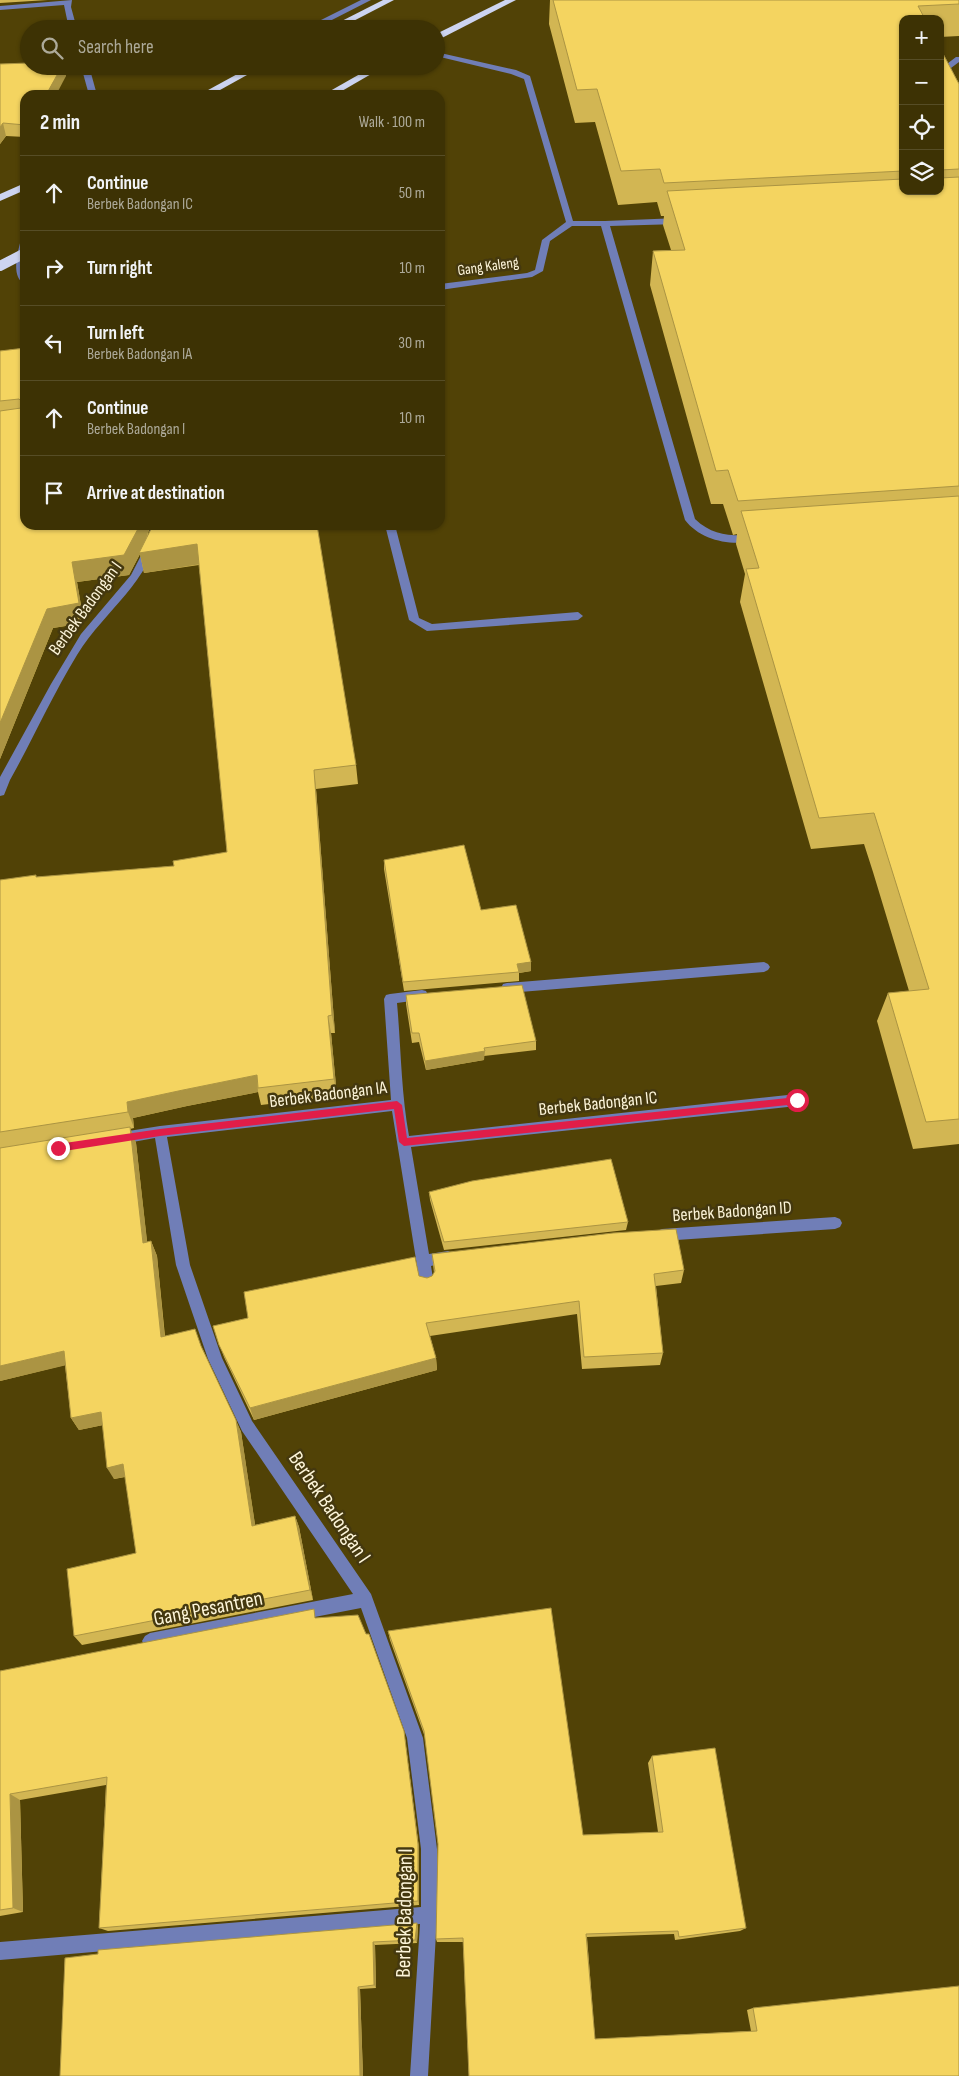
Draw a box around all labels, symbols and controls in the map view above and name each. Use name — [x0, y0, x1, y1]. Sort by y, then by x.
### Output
map controls — [899, 15, 944, 195]
button: + — [899, 15, 944, 60]
search box — [20, 20, 445, 75]
icon: search — [38, 34, 66, 62]
text: Search here — [78, 36, 154, 59]
button: − — [899, 60, 944, 105]
button: locate — [899, 105, 944, 150]
text: 2 min — [40, 110, 80, 135]
text: Walk · 100 m — [359, 113, 425, 132]
button: layers — [899, 150, 944, 195]
text: Continue — [87, 172, 148, 195]
icon: ahead — [40, 179, 68, 207]
text: 50 m — [399, 184, 425, 203]
text: Berbek Badongan IC — [87, 195, 193, 214]
street label: Gang Kaleng — [456, 253, 520, 280]
icon: right — [40, 254, 68, 282]
text: Turn right — [87, 257, 152, 280]
text: 10 m — [399, 259, 425, 278]
text: Turn left — [87, 322, 144, 345]
icon: left — [40, 329, 68, 357]
text: 30 m — [398, 334, 425, 353]
text: Berbek Badongan IA — [87, 345, 192, 364]
text: Continue — [87, 397, 148, 420]
icon: ahead — [40, 404, 68, 432]
text: 10 m — [399, 409, 425, 428]
text: Berbek Badongan I — [87, 420, 185, 439]
icon: arrive — [40, 479, 68, 507]
text: Arrive at destination — [87, 482, 225, 505]
street label: Berbek Badongan I — [44, 557, 126, 659]
street label: Berbek Badongan IA — [268, 1077, 388, 1112]
street label: Berbek Badongan IC — [538, 1087, 658, 1120]
route start — [786, 1089, 809, 1112]
route end — [47, 1137, 70, 1160]
street label: Berbek Badongan ID — [672, 1197, 792, 1226]
street label: Berbek Badongan I — [283, 1447, 376, 1568]
street label: Gang Pesantren — [151, 1586, 265, 1631]
street label: Berbek Badongan I — [391, 1848, 418, 1978]

